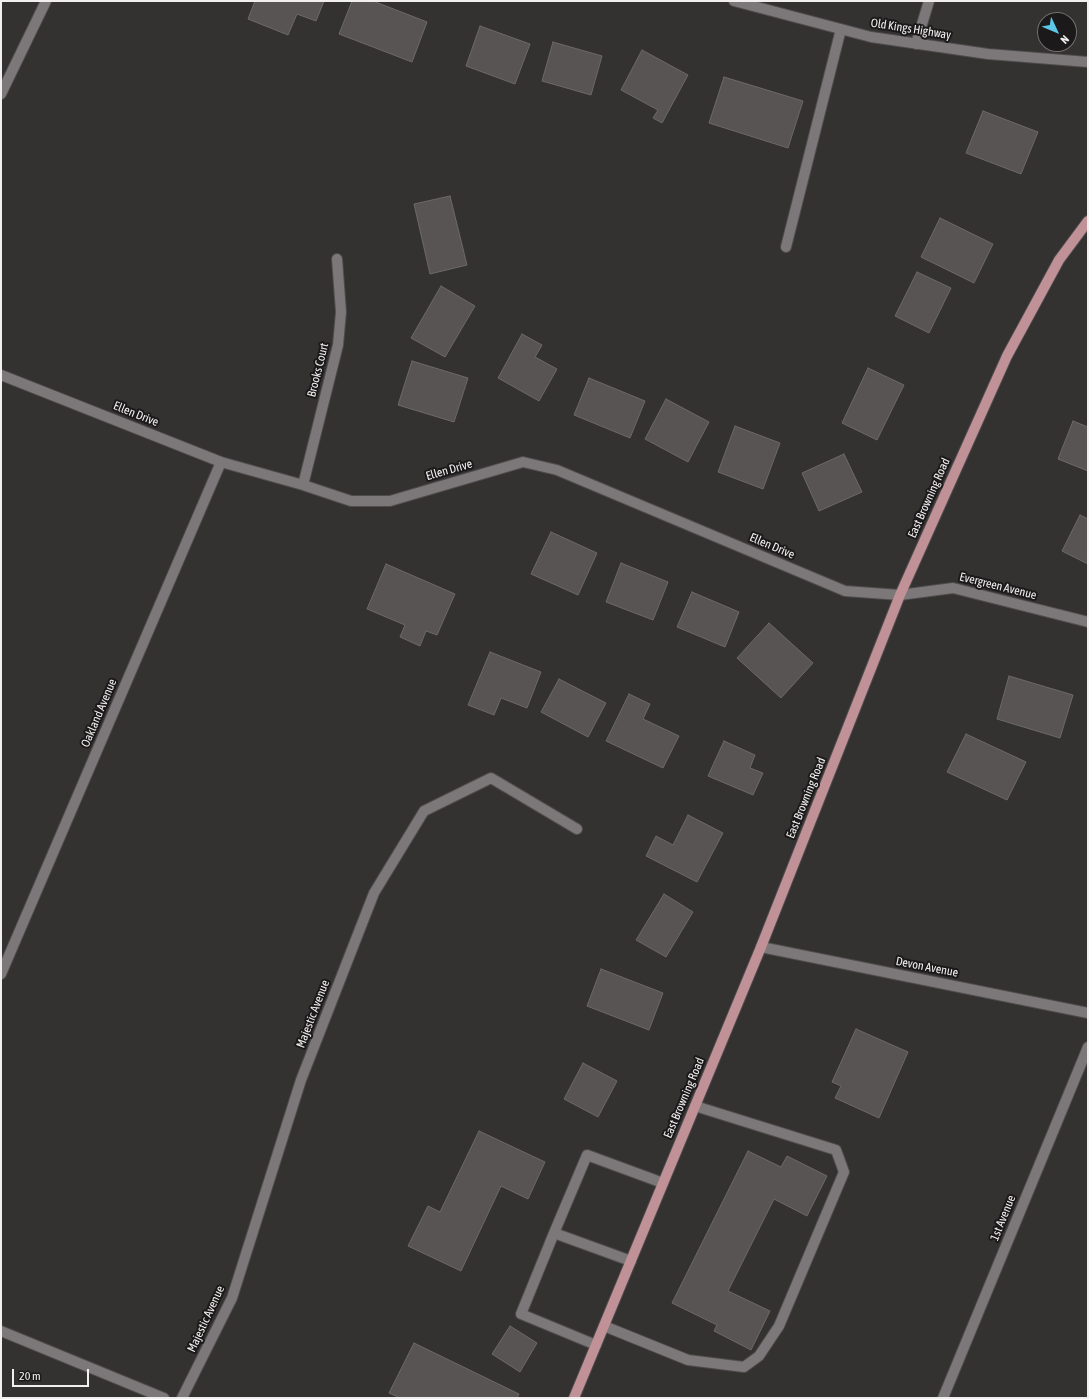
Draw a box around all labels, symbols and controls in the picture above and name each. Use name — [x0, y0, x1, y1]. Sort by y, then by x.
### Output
north arrow — [1037, 12, 1077, 52]
street label: Old Kings Highway — [870, 16, 952, 42]
text: N — [1058, 33, 1071, 46]
street label: Brooks Court — [304, 341, 332, 399]
street label: Ellen Drive — [111, 398, 161, 430]
street label: East Browning Road — [905, 456, 953, 540]
street label: Ellen Drive — [424, 457, 474, 483]
street label: Ellen Drive — [747, 530, 797, 562]
street label: Evergreen Avenue — [958, 569, 1038, 603]
street label: Oakland Avenue — [78, 677, 120, 749]
street label: East Browning Road — [783, 755, 829, 841]
street label: Devon Avenue — [895, 954, 959, 980]
street label: Majestic Avenue — [293, 978, 333, 1050]
street label: East Browning Road — [661, 1056, 707, 1140]
street label: 1st Avenue — [987, 1193, 1019, 1243]
street label: Majestic Avenue — [184, 1284, 228, 1354]
scale bar — [14, 1361, 91, 1387]
text: 20 m — [19, 1369, 41, 1383]

